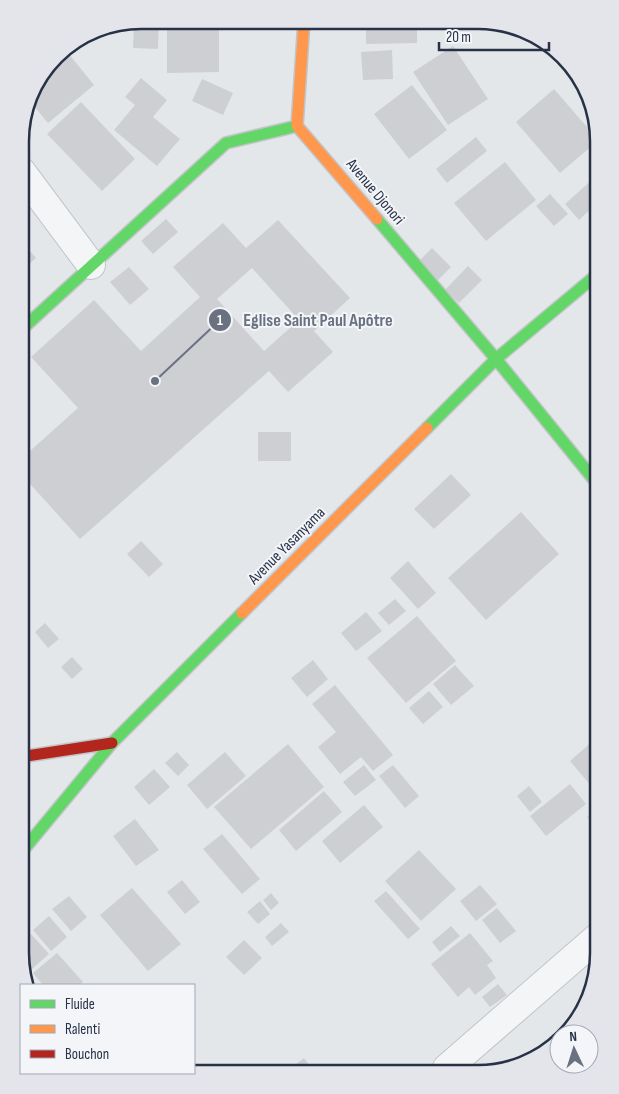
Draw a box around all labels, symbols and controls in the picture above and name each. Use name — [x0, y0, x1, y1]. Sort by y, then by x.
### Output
scale bar — [439, 20, 549, 52]
text: 20 m — [446, 28, 471, 47]
street label: Avenue Djonori — [341, 154, 408, 229]
callout: Eglise Saint Paul Apôtre — [208, 303, 402, 336]
text: Eglise Saint Paul Apôtre — [243, 310, 393, 331]
text: 1 — [217, 311, 223, 330]
street label: Avenue Yasanyama — [244, 504, 329, 589]
legend — [20, 984, 195, 1074]
text: Fluide — [65, 995, 95, 1014]
text: Ralenti — [65, 1020, 100, 1039]
north arrow — [549, 1024, 599, 1074]
text: N — [569, 1028, 577, 1045]
text: Bouchon — [65, 1045, 109, 1064]

